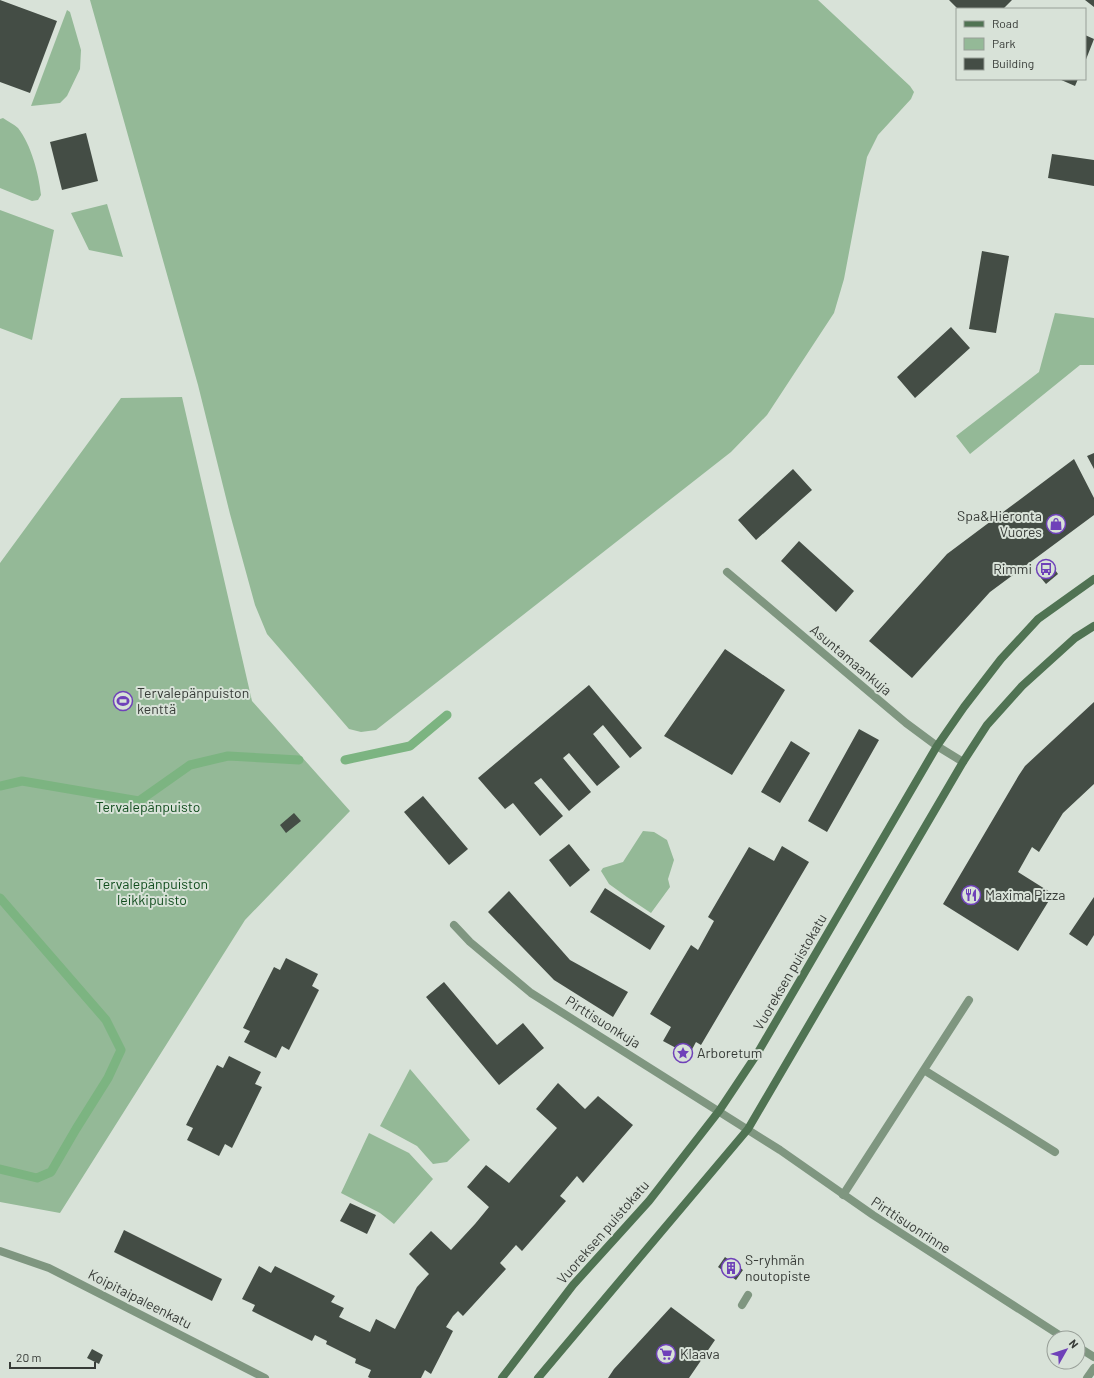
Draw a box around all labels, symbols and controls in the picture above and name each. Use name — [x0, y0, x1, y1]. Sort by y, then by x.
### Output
legend — [956, 8, 1086, 80]
text: Road — [992, 16, 1019, 30]
text: Park — [992, 36, 1016, 50]
text: Building — [992, 56, 1034, 70]
place label: Spa&Hieronta Vuores — [957, 507, 1042, 540]
shop icon: Spa&Hieronta Vuores — [1045, 513, 1067, 535]
bus stop icon: Rimmi — [1035, 558, 1057, 580]
place label: Rimmi — [993, 560, 1032, 577]
street label: Asuntamaankuja — [807, 621, 895, 699]
place label: Tervalepänpuiston kenttä — [137, 684, 249, 717]
sports icon: Tervalepänpuiston kenttä — [112, 690, 134, 712]
park label: Tervalepänpuisto — [96, 798, 200, 815]
park label: Tervalepänpuiston leikkipuisto — [96, 875, 208, 908]
restaurant icon: Maxima Pizza — [960, 884, 982, 906]
place label: Maxima Pizza — [985, 886, 1065, 903]
street label: Vuoreksen puistokatu — [749, 910, 830, 1033]
street label: Pirttisuonkuja — [563, 992, 644, 1051]
place icon: Arboretum — [672, 1042, 694, 1064]
place label: Arboretum — [697, 1044, 762, 1061]
street label: Vuoreksen puistokatu — [553, 1176, 652, 1287]
street label: Pirttisuonrinne — [868, 1193, 954, 1257]
place label: S-ryhmän noutopiste — [745, 1251, 810, 1284]
building icon: S-ryhmän noutopiste — [720, 1257, 742, 1279]
street label: Koipitaipaleenkatu — [86, 1265, 195, 1332]
north arrow — [1046, 1330, 1086, 1370]
text: N — [1067, 1336, 1082, 1350]
supermarket icon: Klaava — [655, 1343, 677, 1365]
scale bar — [10, 1344, 95, 1370]
place label: Klaava — [680, 1345, 720, 1362]
text: 20 m — [16, 1350, 42, 1364]

